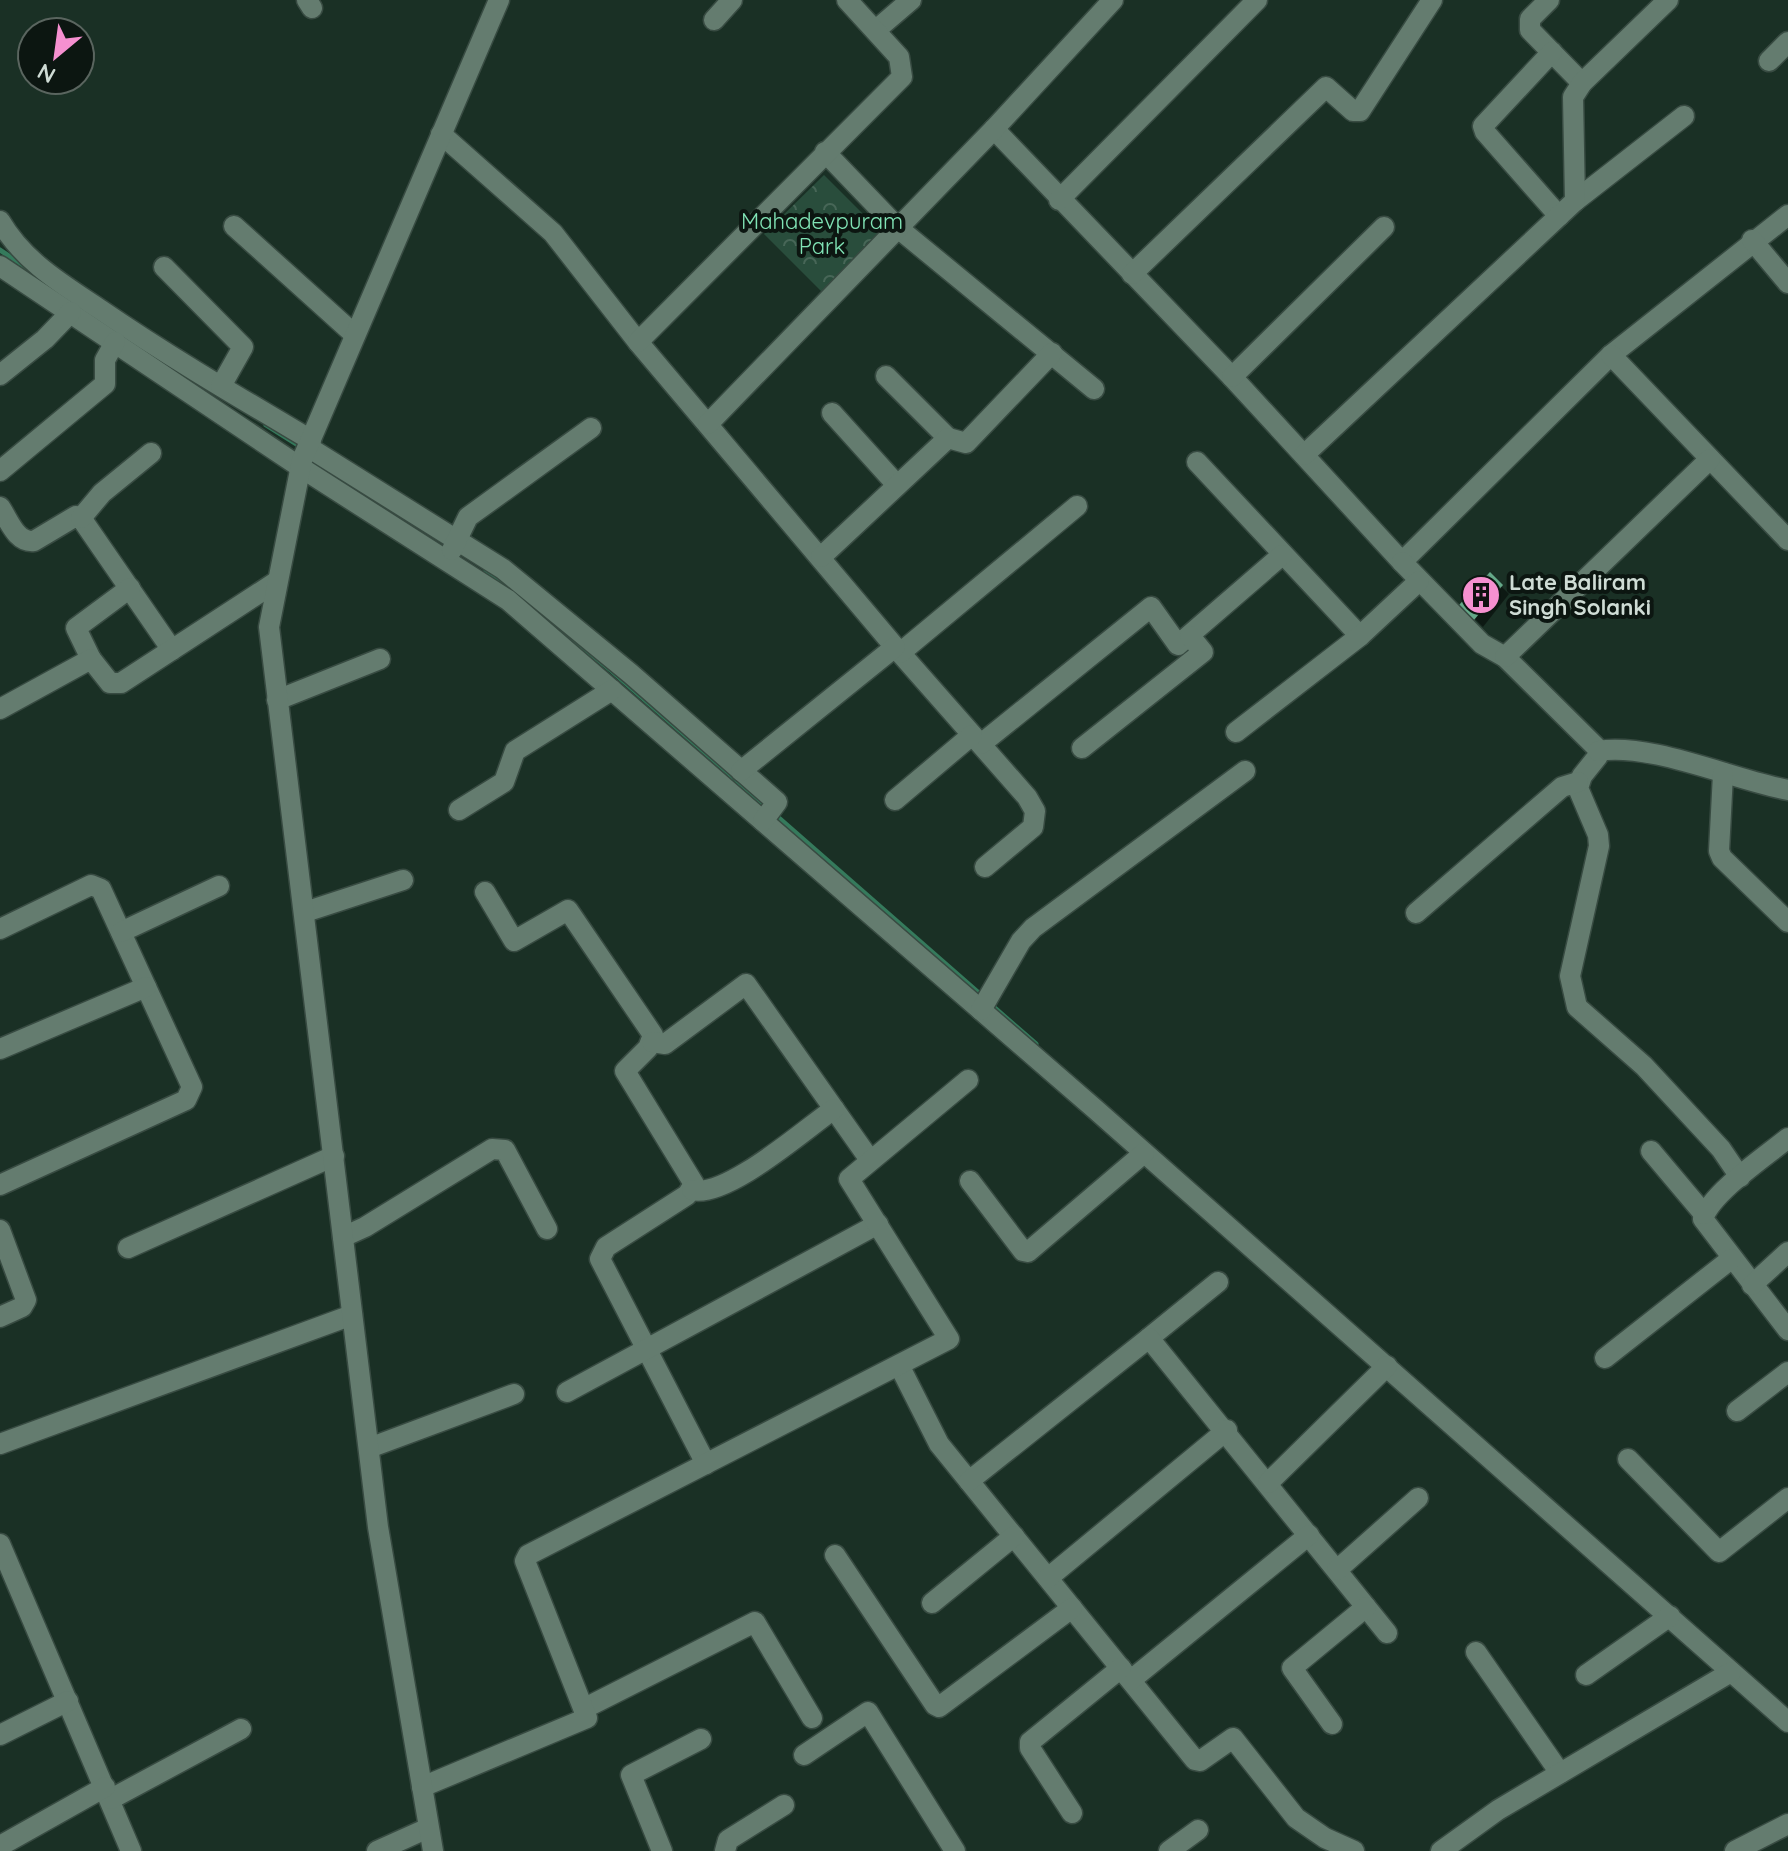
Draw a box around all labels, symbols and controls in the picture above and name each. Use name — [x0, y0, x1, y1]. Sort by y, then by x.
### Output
north arrow — [16, 16, 96, 96]
text: N — [32, 57, 60, 90]
park label: Mahadevpuram Park — [741, 207, 903, 260]
place label: Late Baliram Singh Solanki — [1509, 568, 1651, 621]
building icon: Late Baliram Singh Solanki — [1460, 574, 1502, 616]

